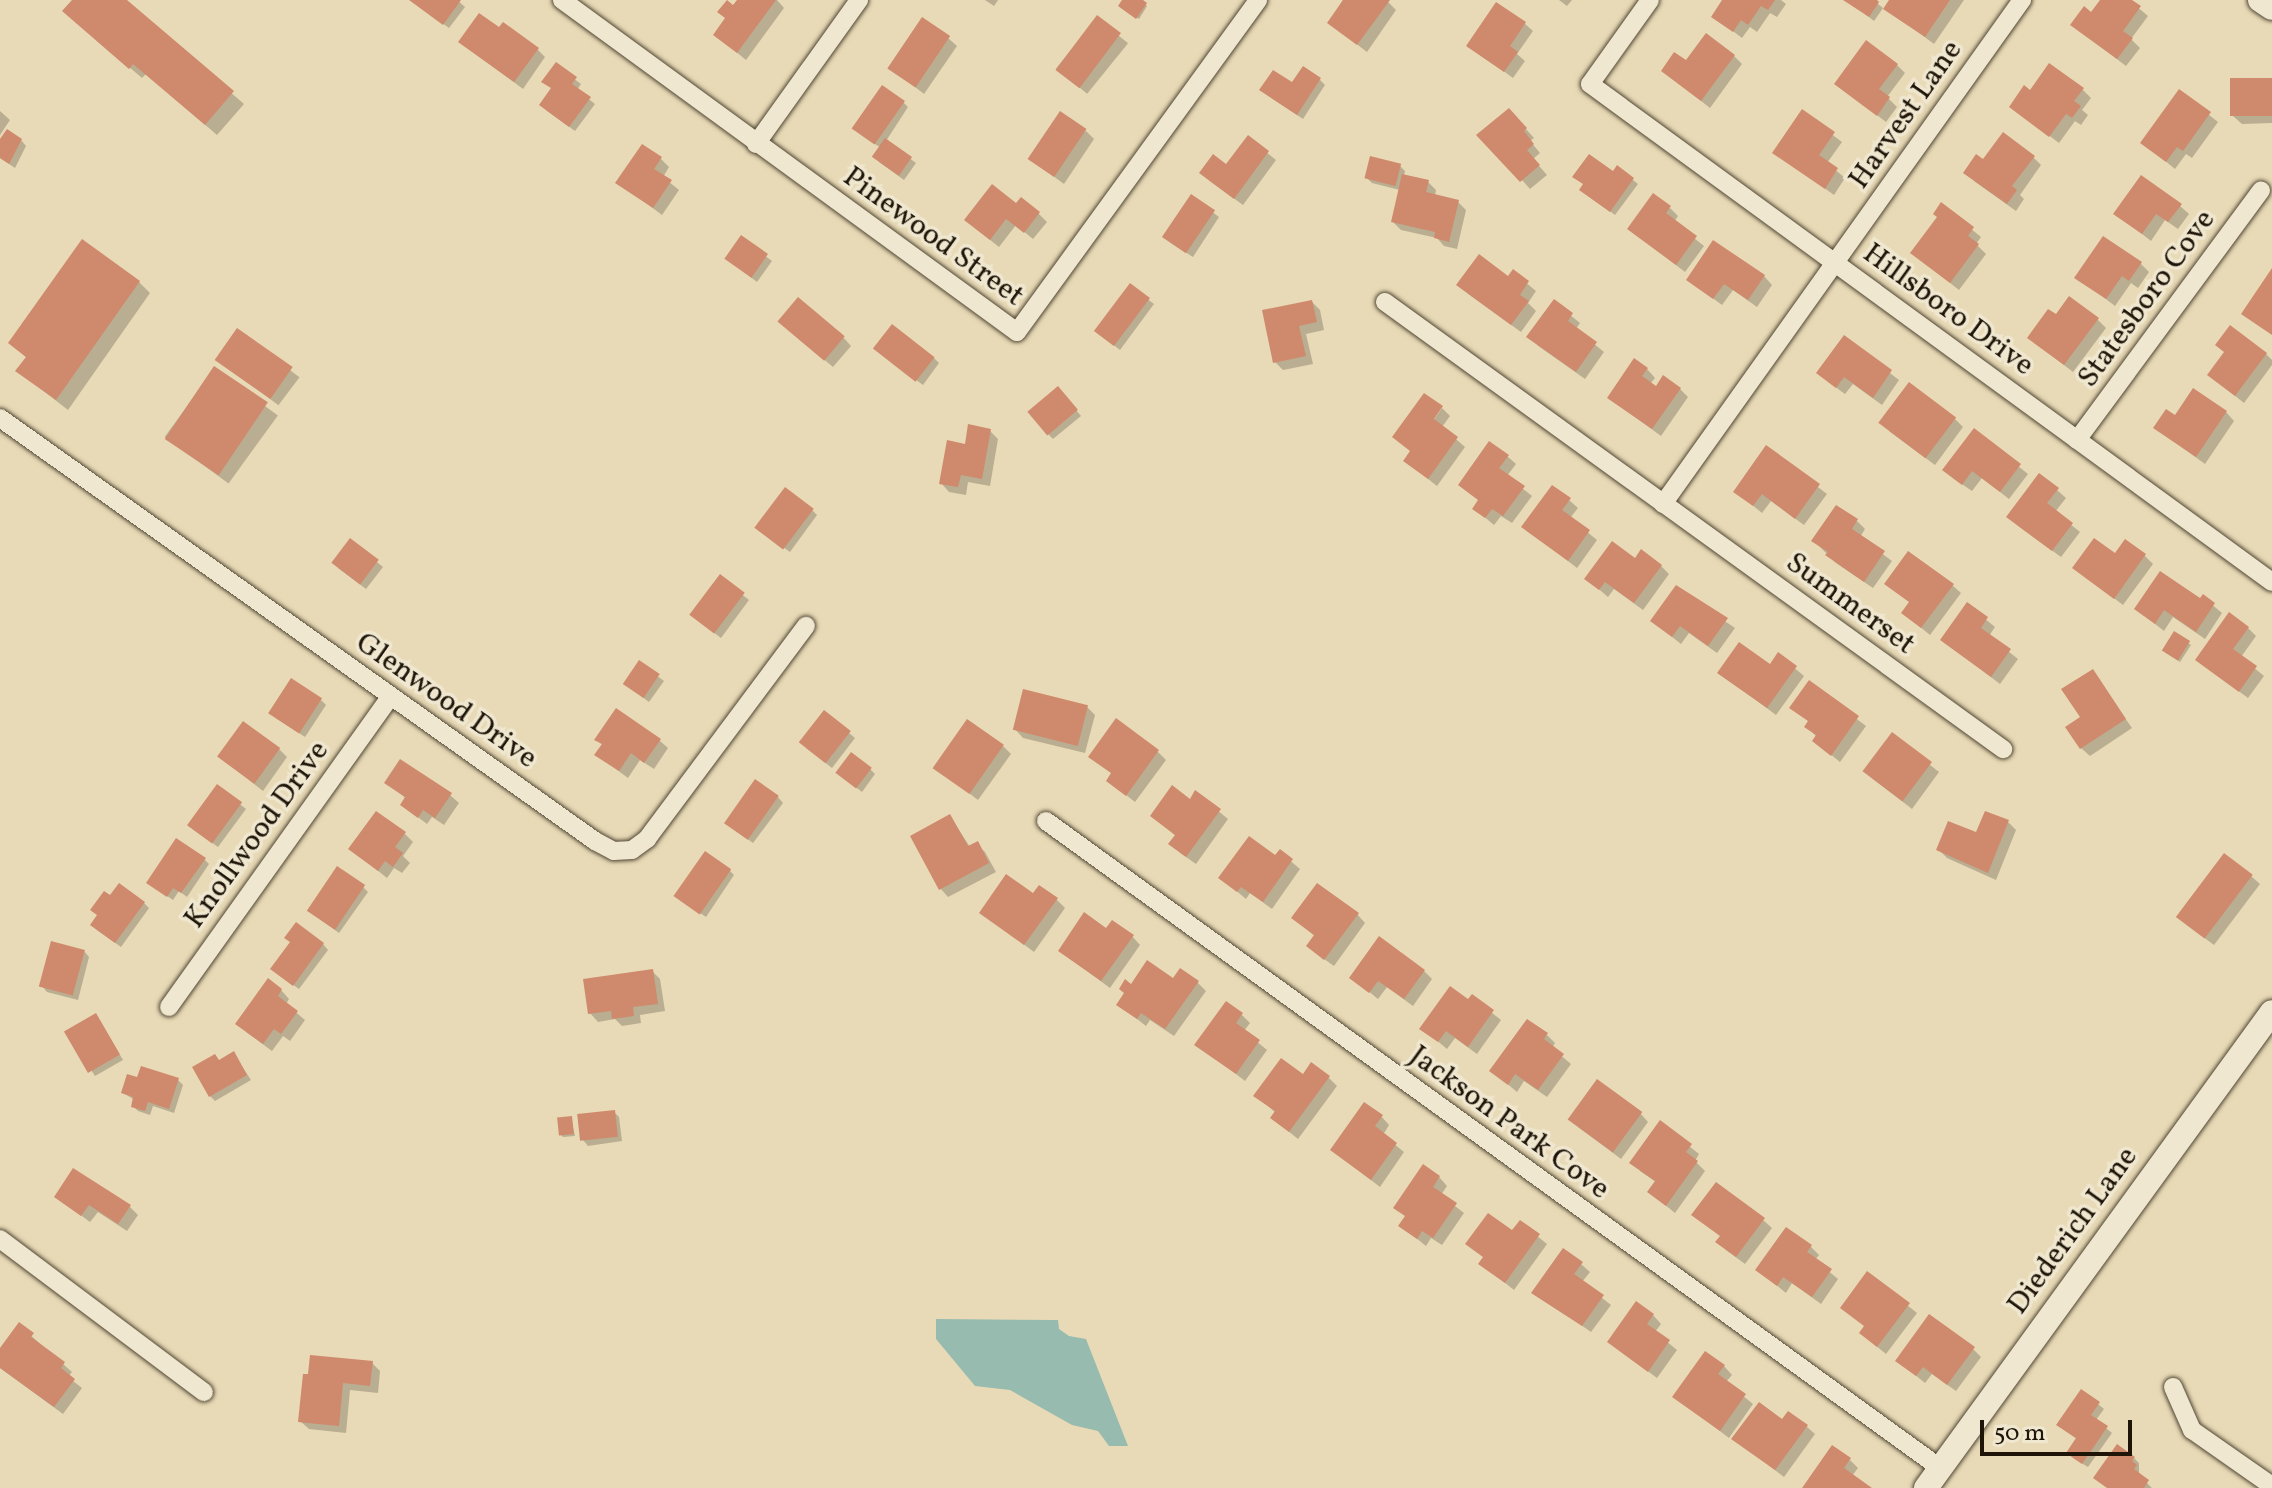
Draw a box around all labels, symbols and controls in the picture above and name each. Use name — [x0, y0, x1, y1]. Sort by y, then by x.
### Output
street label: Harvest Lane — [1842, 34, 1970, 196]
street label: Pinewood Street — [836, 159, 1030, 315]
street label: Statesboro Cove — [2070, 203, 2224, 395]
street label: Hillsboro Drive — [1855, 236, 2041, 384]
street label: Summerset — [1778, 545, 1922, 663]
street label: Glenwood Drive — [348, 625, 544, 777]
street label: Knollwood Drive — [177, 734, 337, 936]
street label: Jackson Park Cove — [1402, 1038, 1616, 1208]
street label: Diederich Lane — [2000, 1140, 2146, 1322]
scale bar — [1984, 1404, 2136, 1454]
text: 50 m — [1994, 1417, 2046, 1451]

